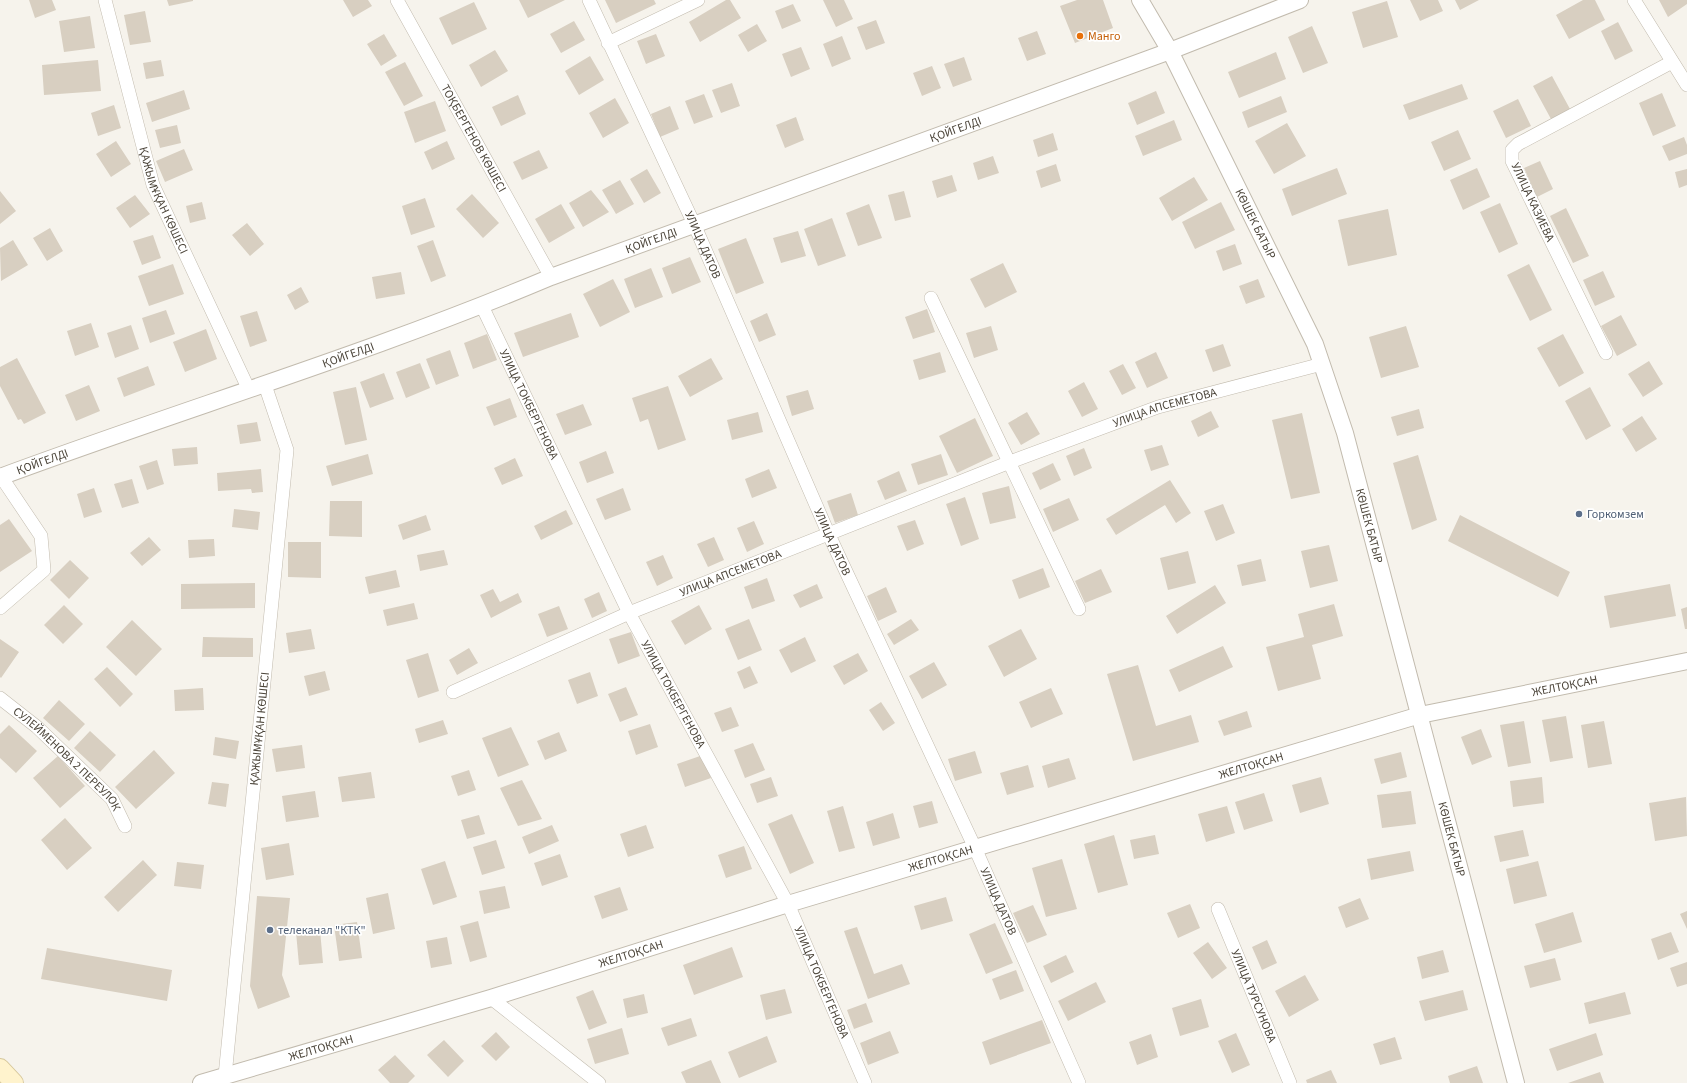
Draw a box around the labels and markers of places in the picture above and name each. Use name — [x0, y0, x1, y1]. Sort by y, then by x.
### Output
place label: Манго — [1088, 28, 1120, 45]
marker: Манго — [1075, 31, 1085, 41]
place label: Горкомзем — [1587, 506, 1644, 523]
marker: Горкомзем — [1574, 509, 1584, 519]
place label: телеканал "КТК" — [278, 922, 366, 939]
marker: телеканал "КТК" — [265, 925, 275, 935]

